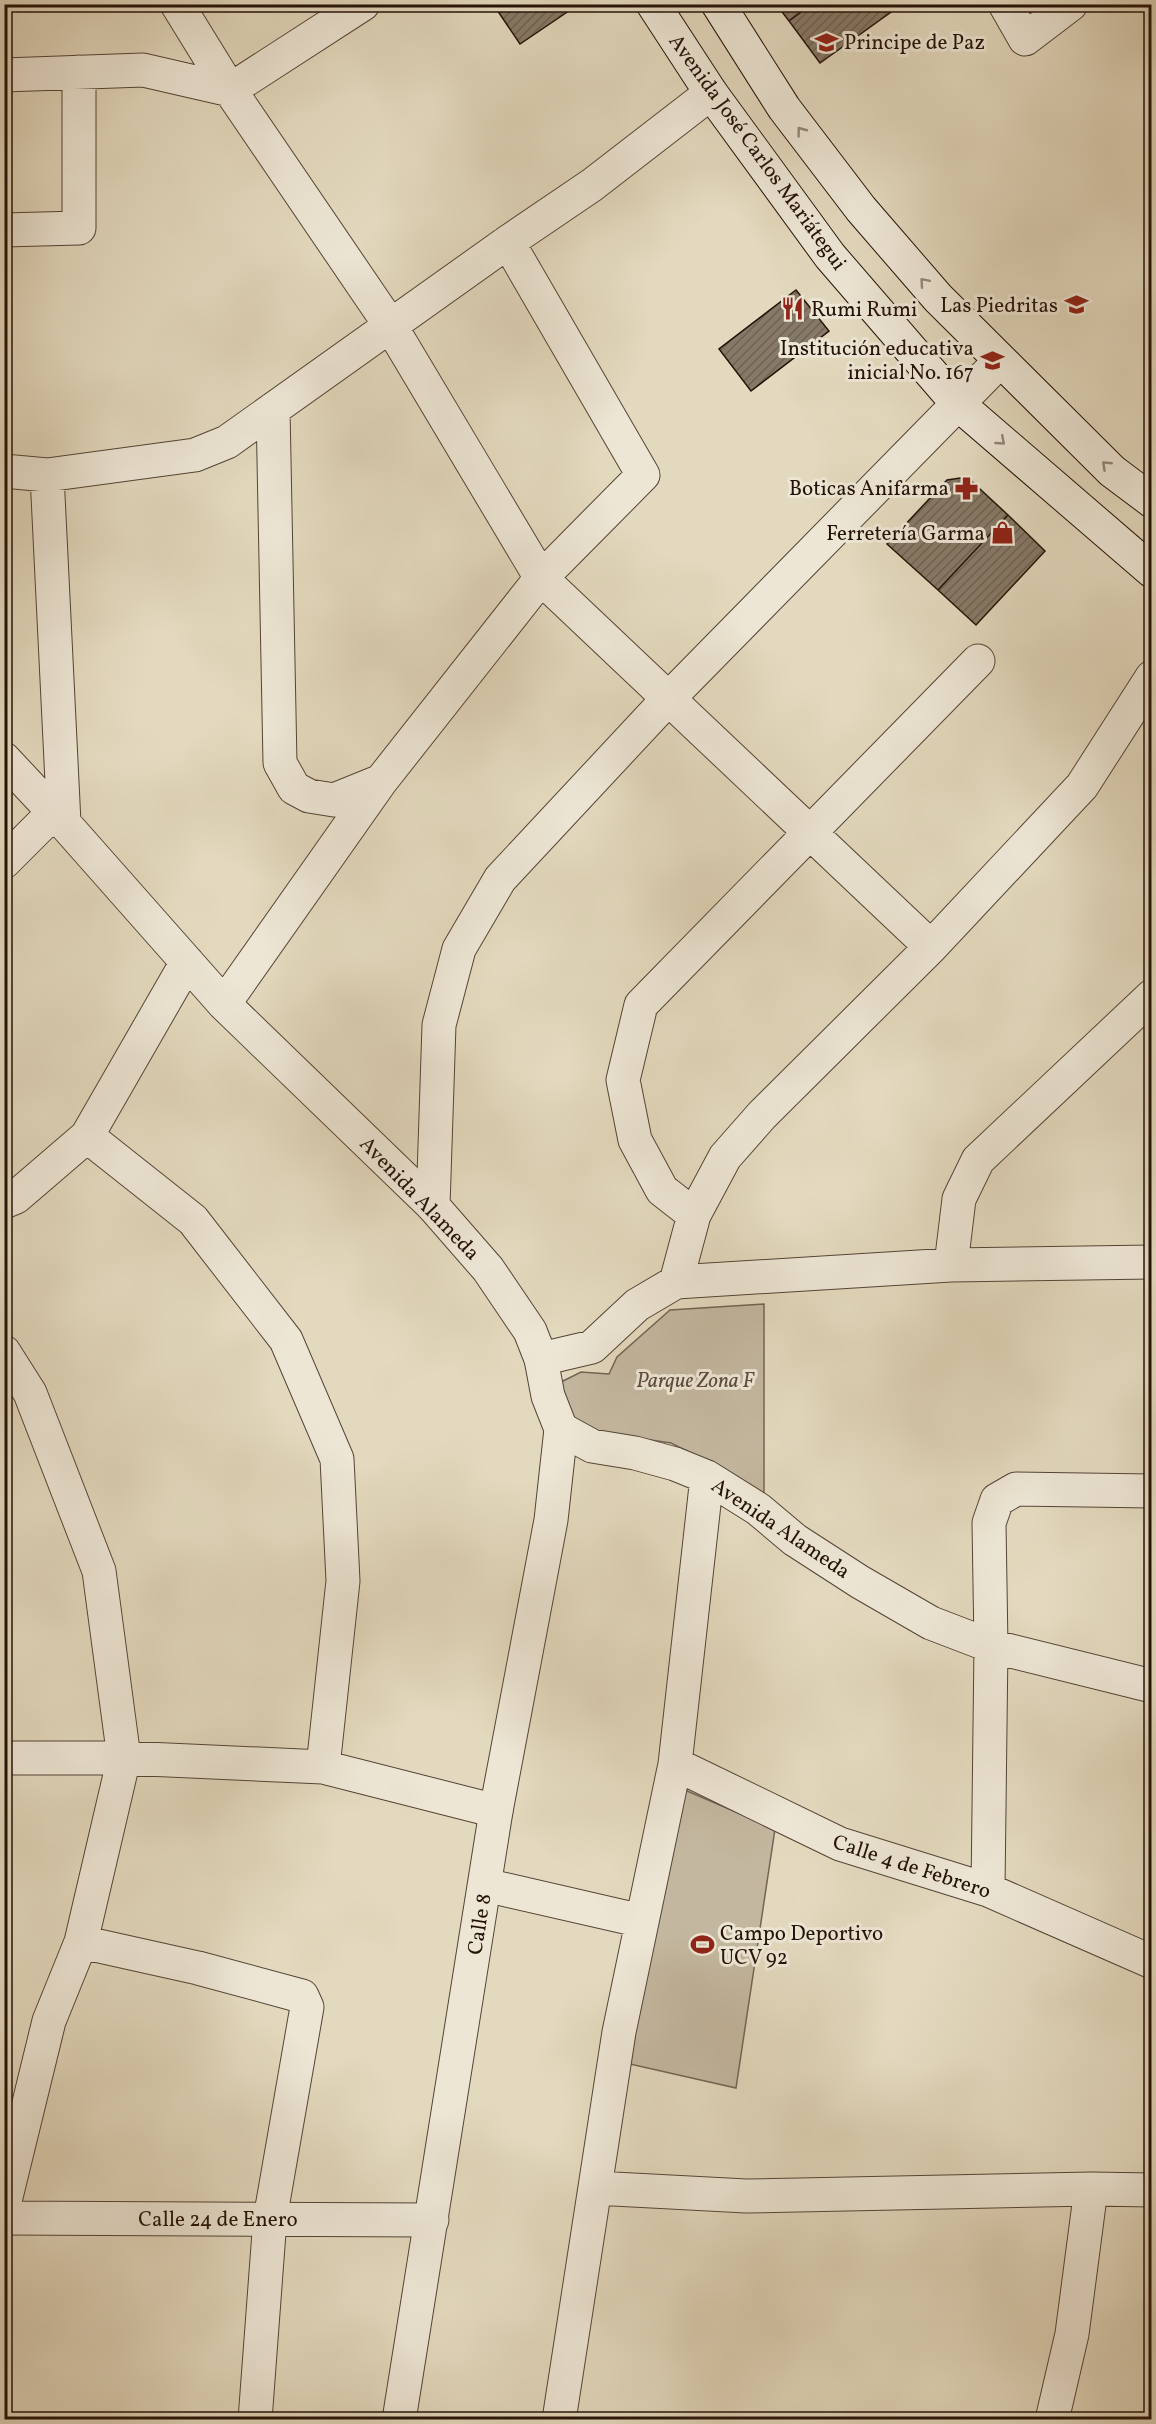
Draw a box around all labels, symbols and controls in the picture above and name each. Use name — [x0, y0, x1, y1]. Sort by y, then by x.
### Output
street label: Avenida José Carlos Mariátegui — [661, 29, 853, 277]
school or university icon: Principe de Paz — [813, 29, 839, 55]
place label: Principe de Paz — [844, 29, 985, 58]
one-way arrow — [797, 127, 808, 138]
one-way arrow — [920, 278, 931, 289]
place label: Las Piedritas — [940, 292, 1058, 321]
school or university icon: Las Piedritas — [1063, 292, 1089, 318]
restaurant icon: Rumi Rumi — [780, 296, 806, 322]
place label: Rumi Rumi — [811, 296, 917, 325]
place label: Institución educativa inicial No. 167 — [780, 335, 974, 388]
school or university icon: Institución educativa inicial No. 167 — [979, 347, 1005, 373]
one-way arrow — [994, 434, 1005, 445]
one-way arrow — [1102, 461, 1112, 472]
place label: Boticas Anifarma — [789, 475, 949, 504]
pharmacy icon: Boticas Anifarma — [954, 475, 980, 501]
place label: Ferretería Garma — [826, 520, 985, 549]
shop icon: Ferretería Garma — [990, 520, 1016, 546]
street label: Avenida Alameda — [352, 1131, 486, 1267]
park label: Parque Zona F — [636, 1367, 755, 1396]
street label: Avenida Alameda — [705, 1472, 855, 1587]
street label: Calle 4 de Febrero — [829, 1828, 994, 1907]
street label: Calle 8 — [461, 1892, 500, 1957]
place label: Campo Deportivo UCV 92 — [720, 1920, 883, 1973]
sports icon: Campo Deportivo UCV 92 — [689, 1932, 715, 1958]
street label: Calle 24 de Enero — [138, 2206, 298, 2235]

